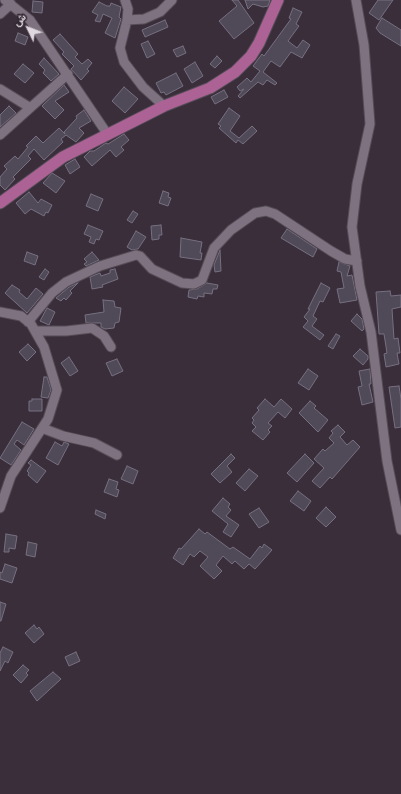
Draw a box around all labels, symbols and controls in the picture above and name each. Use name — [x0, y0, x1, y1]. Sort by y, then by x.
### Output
north arrow — [8, 8, 48, 48]
text: ش — [10, 11, 28, 29]

